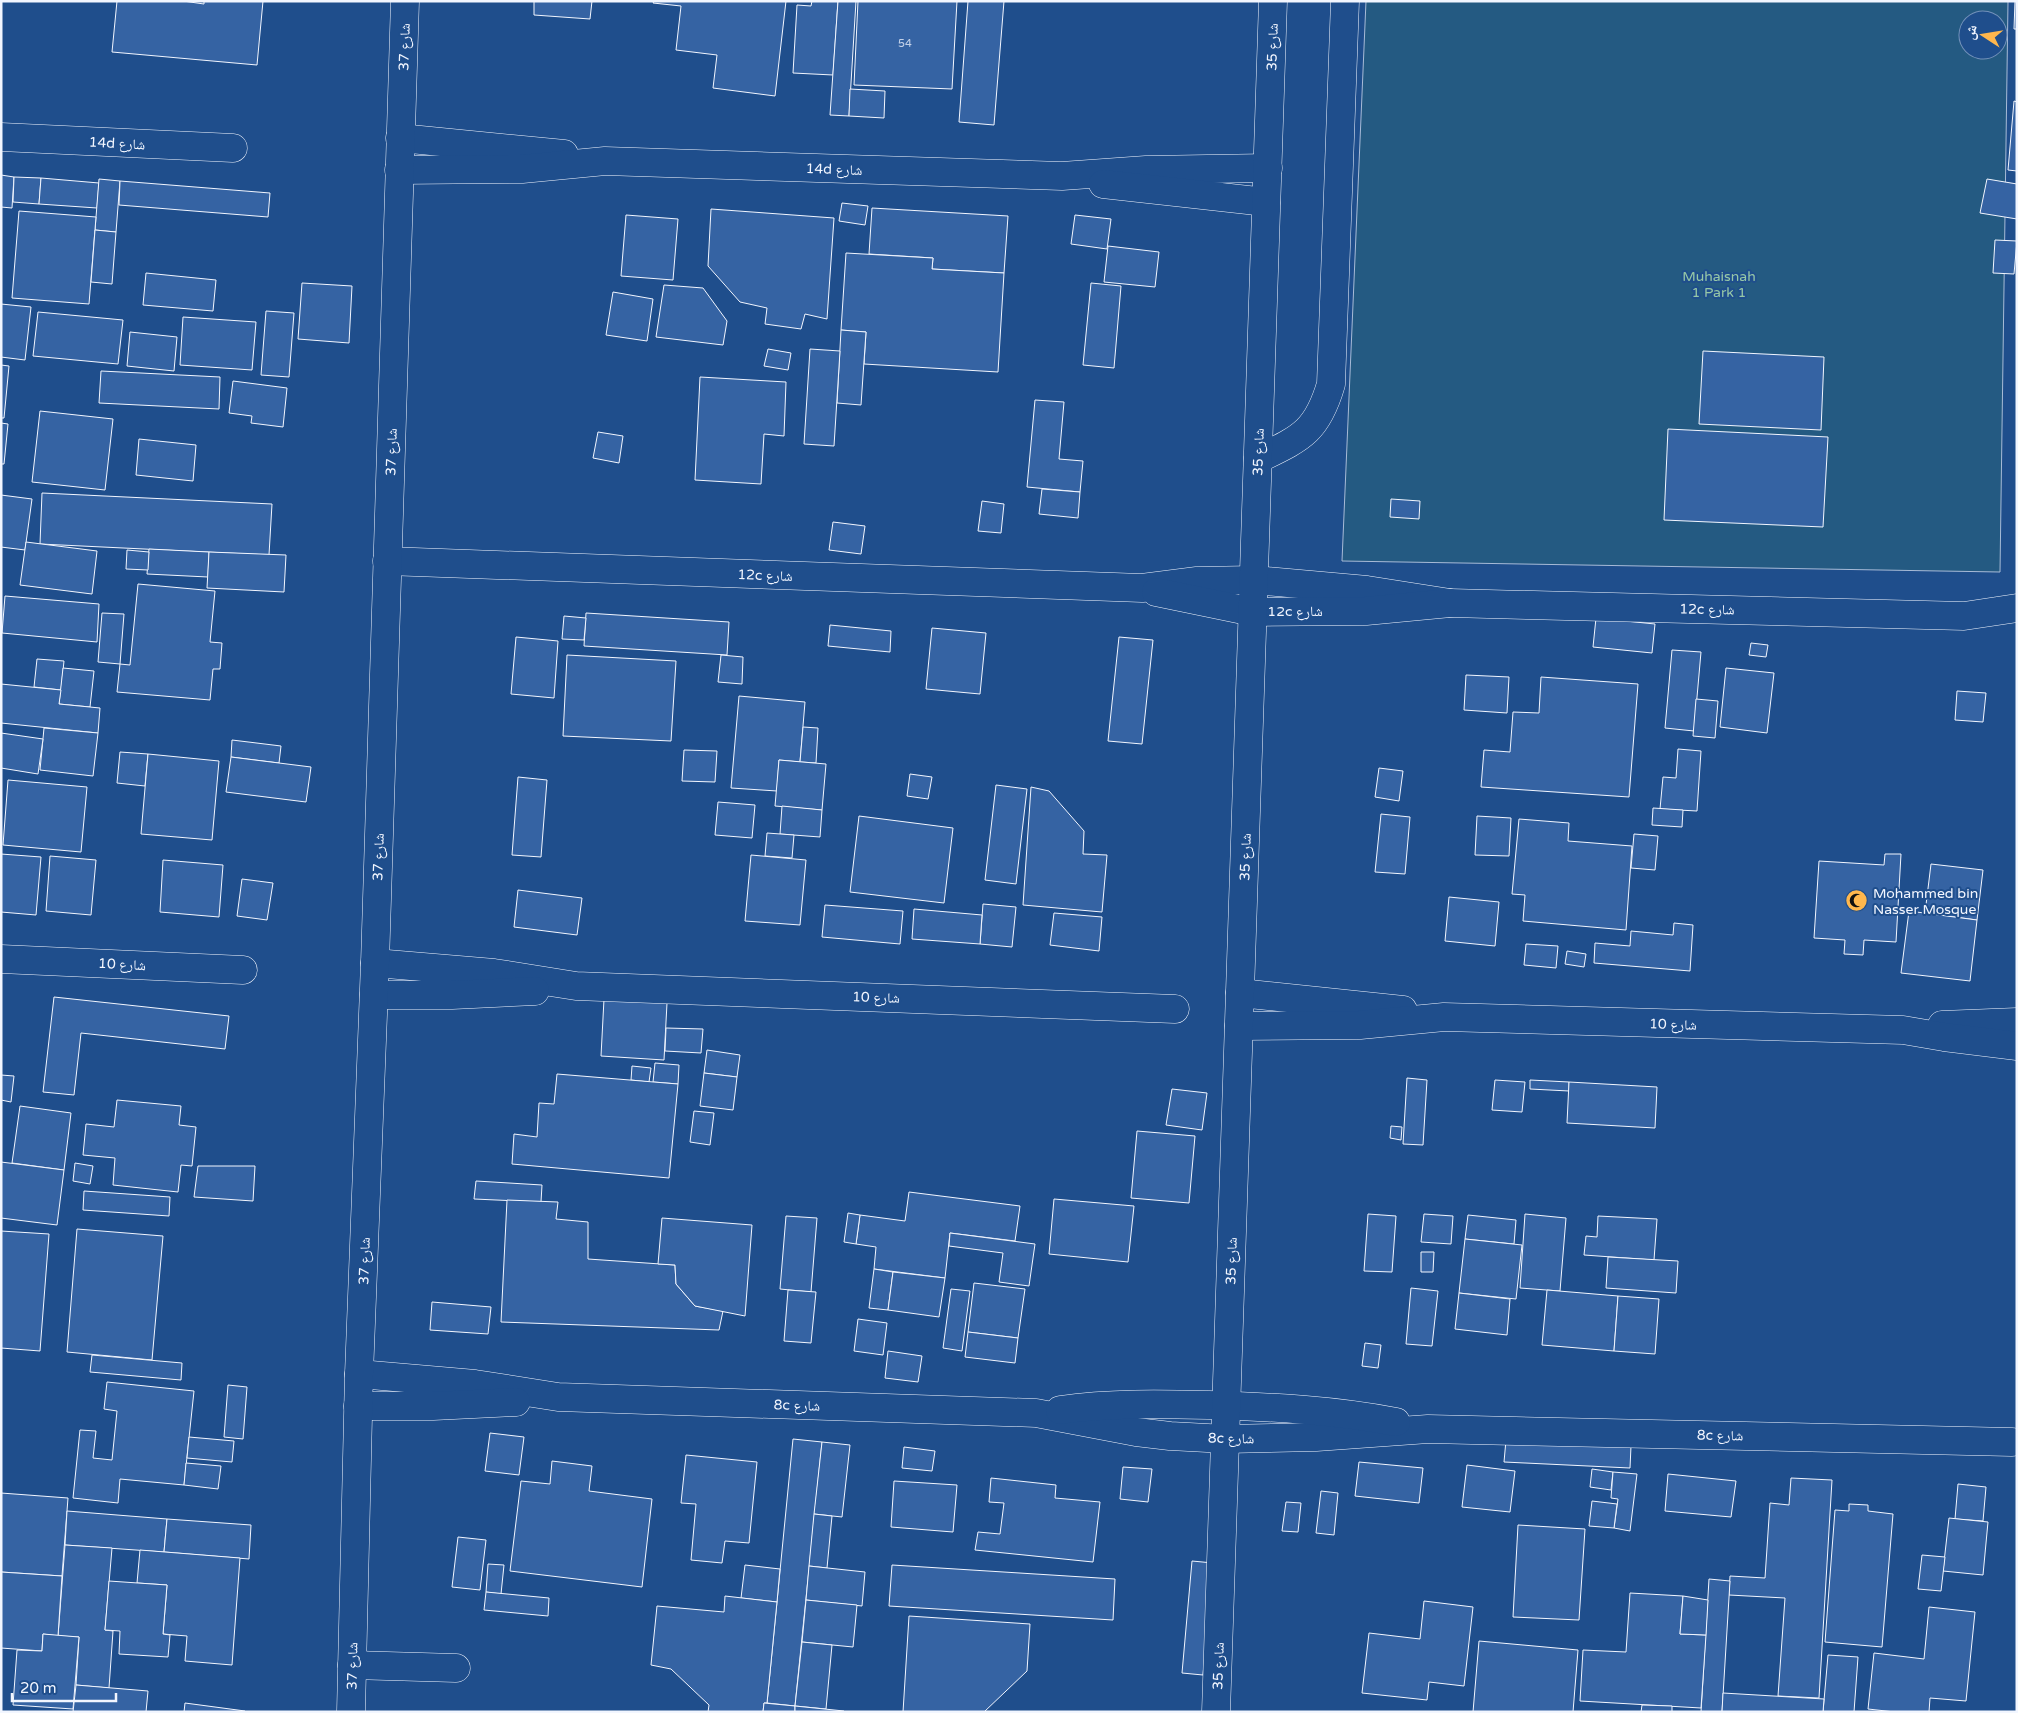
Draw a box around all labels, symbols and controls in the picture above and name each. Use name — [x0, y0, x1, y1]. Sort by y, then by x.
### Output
north arrow — [1958, 10, 2008, 60]
street label: شارع 37 — [395, 23, 415, 71]
street label: شارع 35 — [1263, 23, 1283, 71]
text: ش — [1961, 23, 1981, 41]
house number: 54 — [898, 37, 912, 50]
street label: 14d شارع — [88, 134, 146, 154]
street label: 14d شارع — [805, 160, 863, 180]
park label: Muhaisnah 1 Park 1 — [1682, 268, 1756, 301]
street label: شارع 37 — [382, 428, 402, 476]
street label: شارع 35 — [1249, 428, 1269, 476]
street label: 12c شارع — [737, 566, 793, 586]
street label: 12c شارع — [1679, 601, 1735, 619]
street label: 12c شارع — [1267, 603, 1323, 621]
street label: شارع 37 — [369, 833, 389, 881]
street label: شارع 35 — [1236, 833, 1256, 881]
place label: Mohammed bin Nasser Mosque — [1873, 885, 1978, 918]
mosque icon: Mohammed bin Nasser Mosque — [1845, 889, 1869, 913]
street label: شارع 10 — [98, 955, 146, 975]
street label: شارع 10 — [852, 988, 900, 1008]
street label: شارع 10 — [1649, 1015, 1697, 1035]
street label: شارع 37 — [355, 1237, 375, 1285]
street label: شارع 35 — [1222, 1237, 1242, 1285]
street label: 8c شارع — [773, 1396, 821, 1416]
street label: 8c شارع — [1697, 1427, 1743, 1445]
street label: 8c شارع — [1208, 1430, 1254, 1448]
street label: شارع 37 — [344, 1642, 362, 1690]
street label: شارع 35 — [1209, 1642, 1229, 1690]
scale bar — [12, 1670, 116, 1702]
text: 20 m — [20, 1679, 57, 1697]

